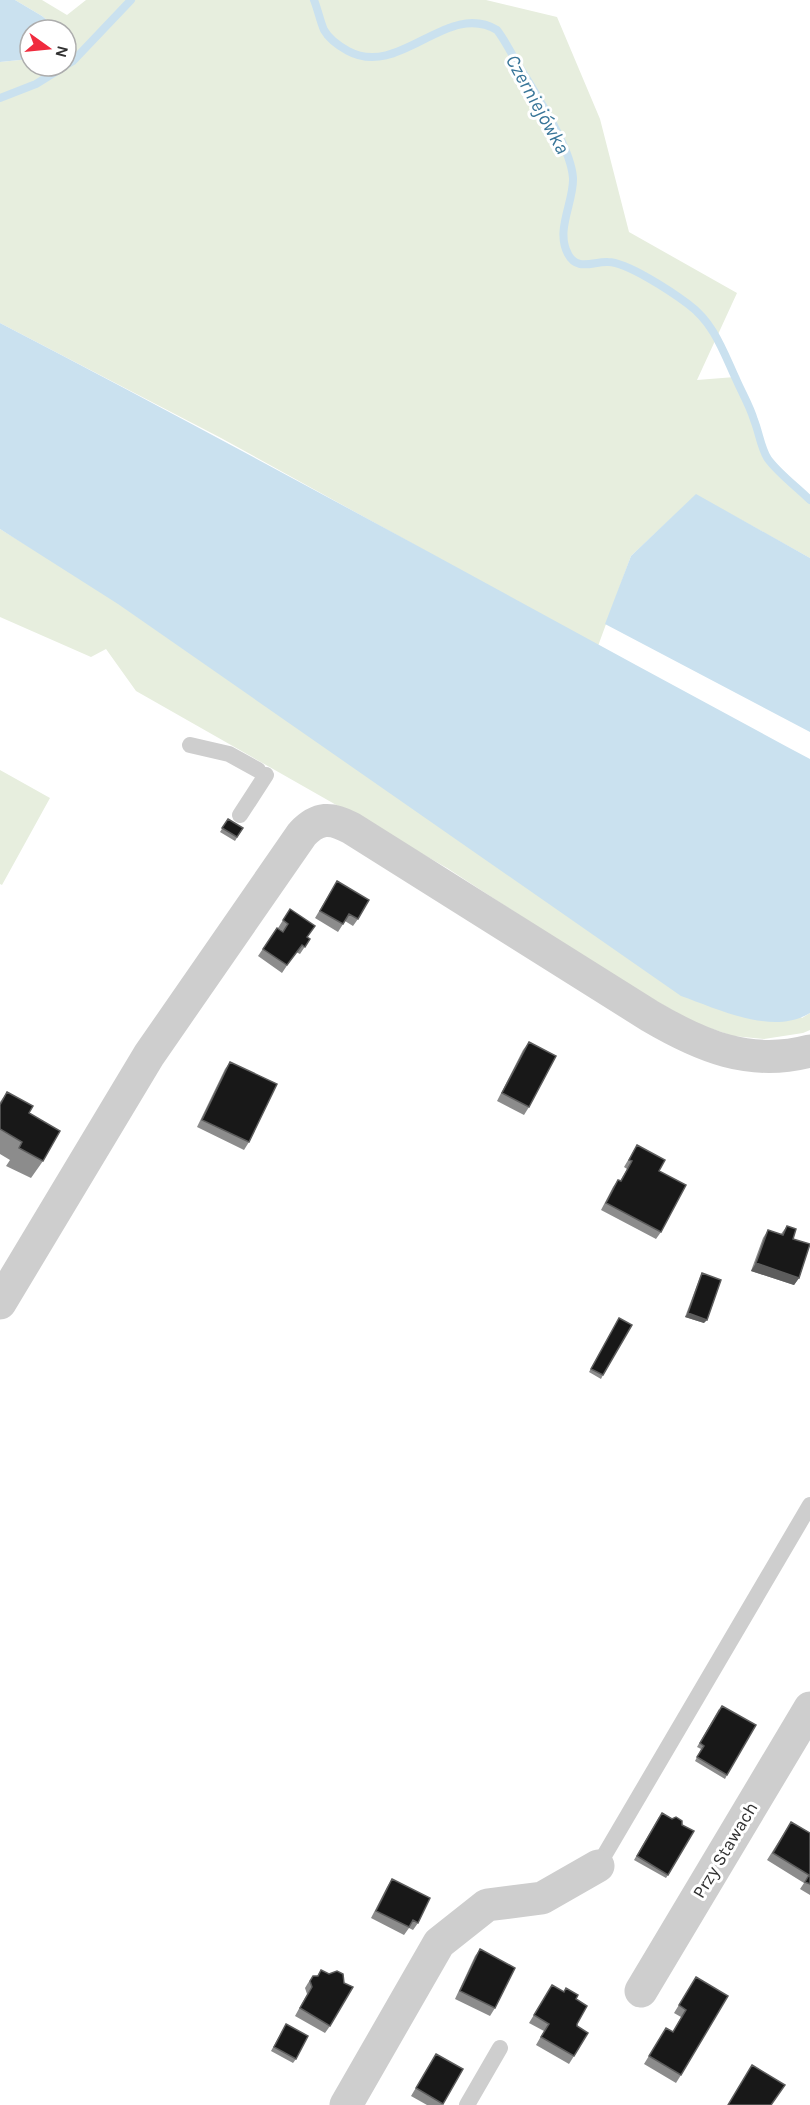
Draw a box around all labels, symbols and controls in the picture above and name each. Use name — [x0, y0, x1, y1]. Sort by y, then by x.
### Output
north arrow — [18, 18, 78, 78]
text: N — [51, 44, 73, 60]
water label: Czerniejówka — [501, 51, 574, 158]
street label: Przy Stawach — [688, 1798, 762, 1902]

